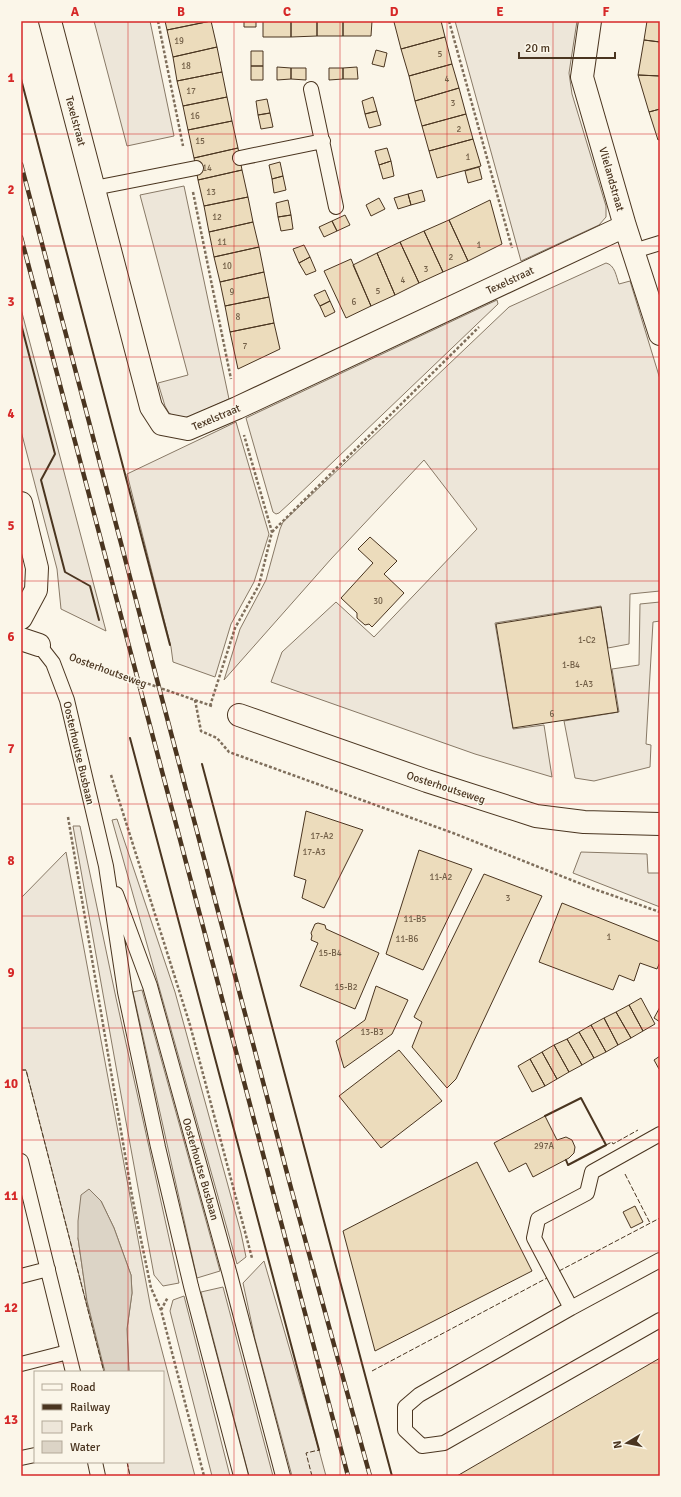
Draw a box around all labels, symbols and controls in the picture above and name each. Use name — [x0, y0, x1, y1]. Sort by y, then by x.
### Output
text: A — [71, 4, 80, 20]
text: B — [177, 4, 185, 20]
text: C — [283, 4, 291, 20]
text: D — [390, 4, 399, 20]
text: E — [496, 4, 504, 20]
text: F — [603, 4, 610, 20]
scale bar — [519, 34, 615, 60]
house number: 19 — [174, 36, 184, 47]
text: 20 m — [525, 41, 550, 56]
house number: 5 — [438, 49, 443, 60]
house number: 18 — [181, 61, 191, 72]
text: 1 — [7, 70, 15, 86]
house number: 4 — [445, 74, 450, 85]
house number: 17 — [186, 86, 196, 97]
street label: Texelstraat — [63, 95, 88, 148]
house number: 3 — [451, 98, 456, 109]
house number: 16 — [190, 111, 200, 122]
house number: 2 — [457, 124, 462, 135]
house number: 15 — [195, 136, 205, 147]
street label: Vlielandstraat — [596, 146, 627, 213]
house number: 1 — [466, 152, 471, 163]
house number: 14 — [202, 163, 212, 174]
text: 2 — [7, 182, 15, 198]
house number: 13 — [206, 187, 216, 198]
house number: 12 — [212, 212, 222, 223]
house number: 11 — [217, 237, 227, 248]
house number: 1 — [477, 240, 482, 251]
house number: 2 — [449, 252, 454, 263]
house number: 10 — [222, 261, 232, 272]
house number: 3 — [424, 264, 429, 275]
street label: Texelstraat — [484, 264, 536, 297]
house number: 4 — [401, 275, 406, 286]
house number: 5 — [376, 286, 381, 297]
house number: 9 — [230, 287, 235, 298]
text: 3 — [7, 294, 15, 310]
house number: 6 — [352, 297, 357, 308]
house number: 8 — [236, 312, 241, 323]
house number: 7 — [243, 341, 248, 352]
street label: Texelstraat — [190, 401, 242, 433]
text: 4 — [7, 406, 15, 422]
text: 5 — [7, 518, 15, 534]
house number: 30 — [373, 596, 383, 607]
text: 6 — [7, 629, 15, 645]
house number: 1-C2 — [578, 635, 596, 646]
street label: Oosterhoutseweg — [67, 650, 149, 691]
house number: 1-B4 — [562, 660, 580, 671]
house number: 1-A3 — [575, 679, 593, 690]
street label: Oosterhoutse Busbaan — [60, 700, 97, 806]
house number: 6 — [550, 709, 555, 720]
text: 7 — [7, 741, 15, 757]
street label: Oosterhoutseweg — [405, 769, 487, 806]
house number: 17-A2 — [310, 831, 334, 842]
house number: 17-A3 — [302, 847, 326, 858]
text: 8 — [7, 853, 15, 869]
house number: 11-A2 — [430, 872, 453, 883]
house number: 3 — [506, 893, 511, 904]
house number: 11-B5 — [404, 914, 427, 925]
house number: 1 — [607, 932, 612, 943]
house number: 11-B6 — [396, 934, 419, 945]
house number: 15-B4 — [318, 948, 342, 959]
text: 9 — [7, 965, 15, 981]
house number: 15-B2 — [334, 982, 358, 993]
house number: 13-B3 — [360, 1027, 384, 1038]
text: 10 — [4, 1076, 18, 1092]
street label: Oosterhoutse Busbaan — [180, 1116, 221, 1222]
house number: 297A — [534, 1141, 555, 1152]
text: 11 — [4, 1188, 18, 1204]
text: 12 — [4, 1300, 18, 1316]
legend — [34, 1371, 164, 1463]
text: Road — [70, 1380, 96, 1395]
text: Railway — [70, 1400, 110, 1415]
text: 13 — [4, 1412, 18, 1428]
text: Park — [70, 1420, 93, 1435]
north arrow — [607, 1423, 647, 1463]
text: Water — [70, 1440, 101, 1455]
text: N — [611, 1440, 625, 1450]

